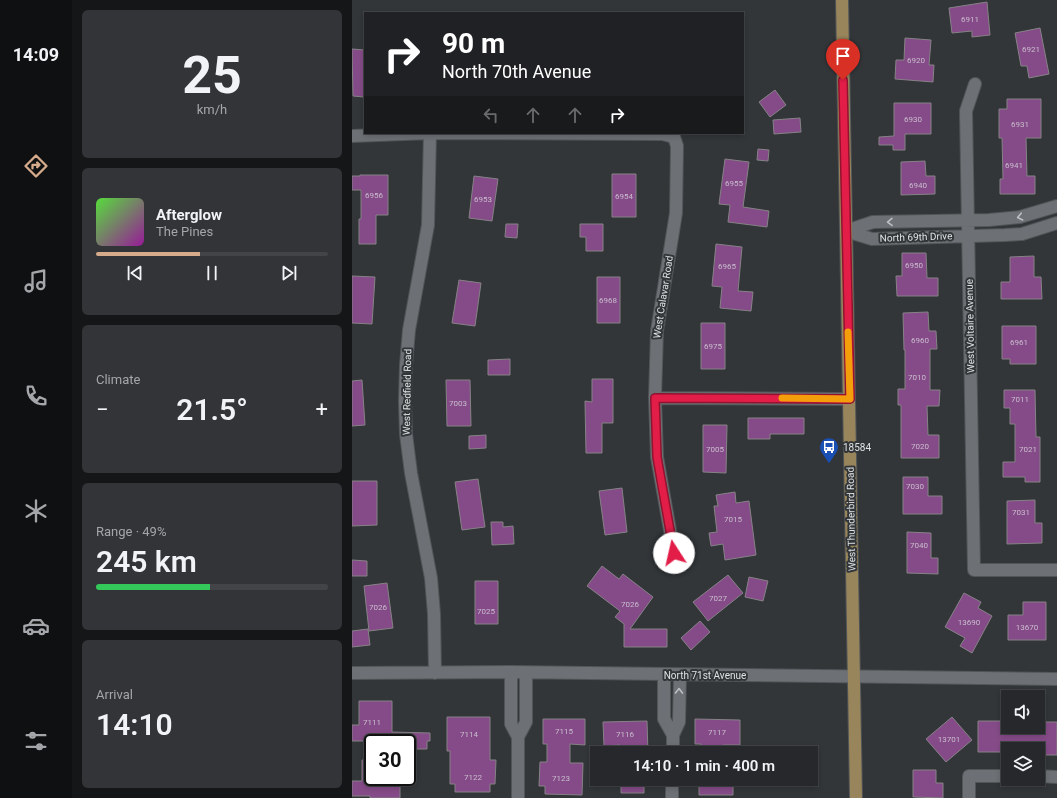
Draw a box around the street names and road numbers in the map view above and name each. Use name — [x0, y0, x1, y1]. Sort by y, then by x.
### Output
street label: North 69th Drive — [879, 230, 953, 244]
street label: West Calavar Road — [651, 255, 675, 339]
street label: West Voltaire Avenue — [964, 279, 976, 373]
street label: West Redfield Road — [401, 349, 413, 435]
street label: West Thunderbird Road — [845, 467, 857, 571]
street label: North 71st Avenue — [664, 670, 746, 681]

